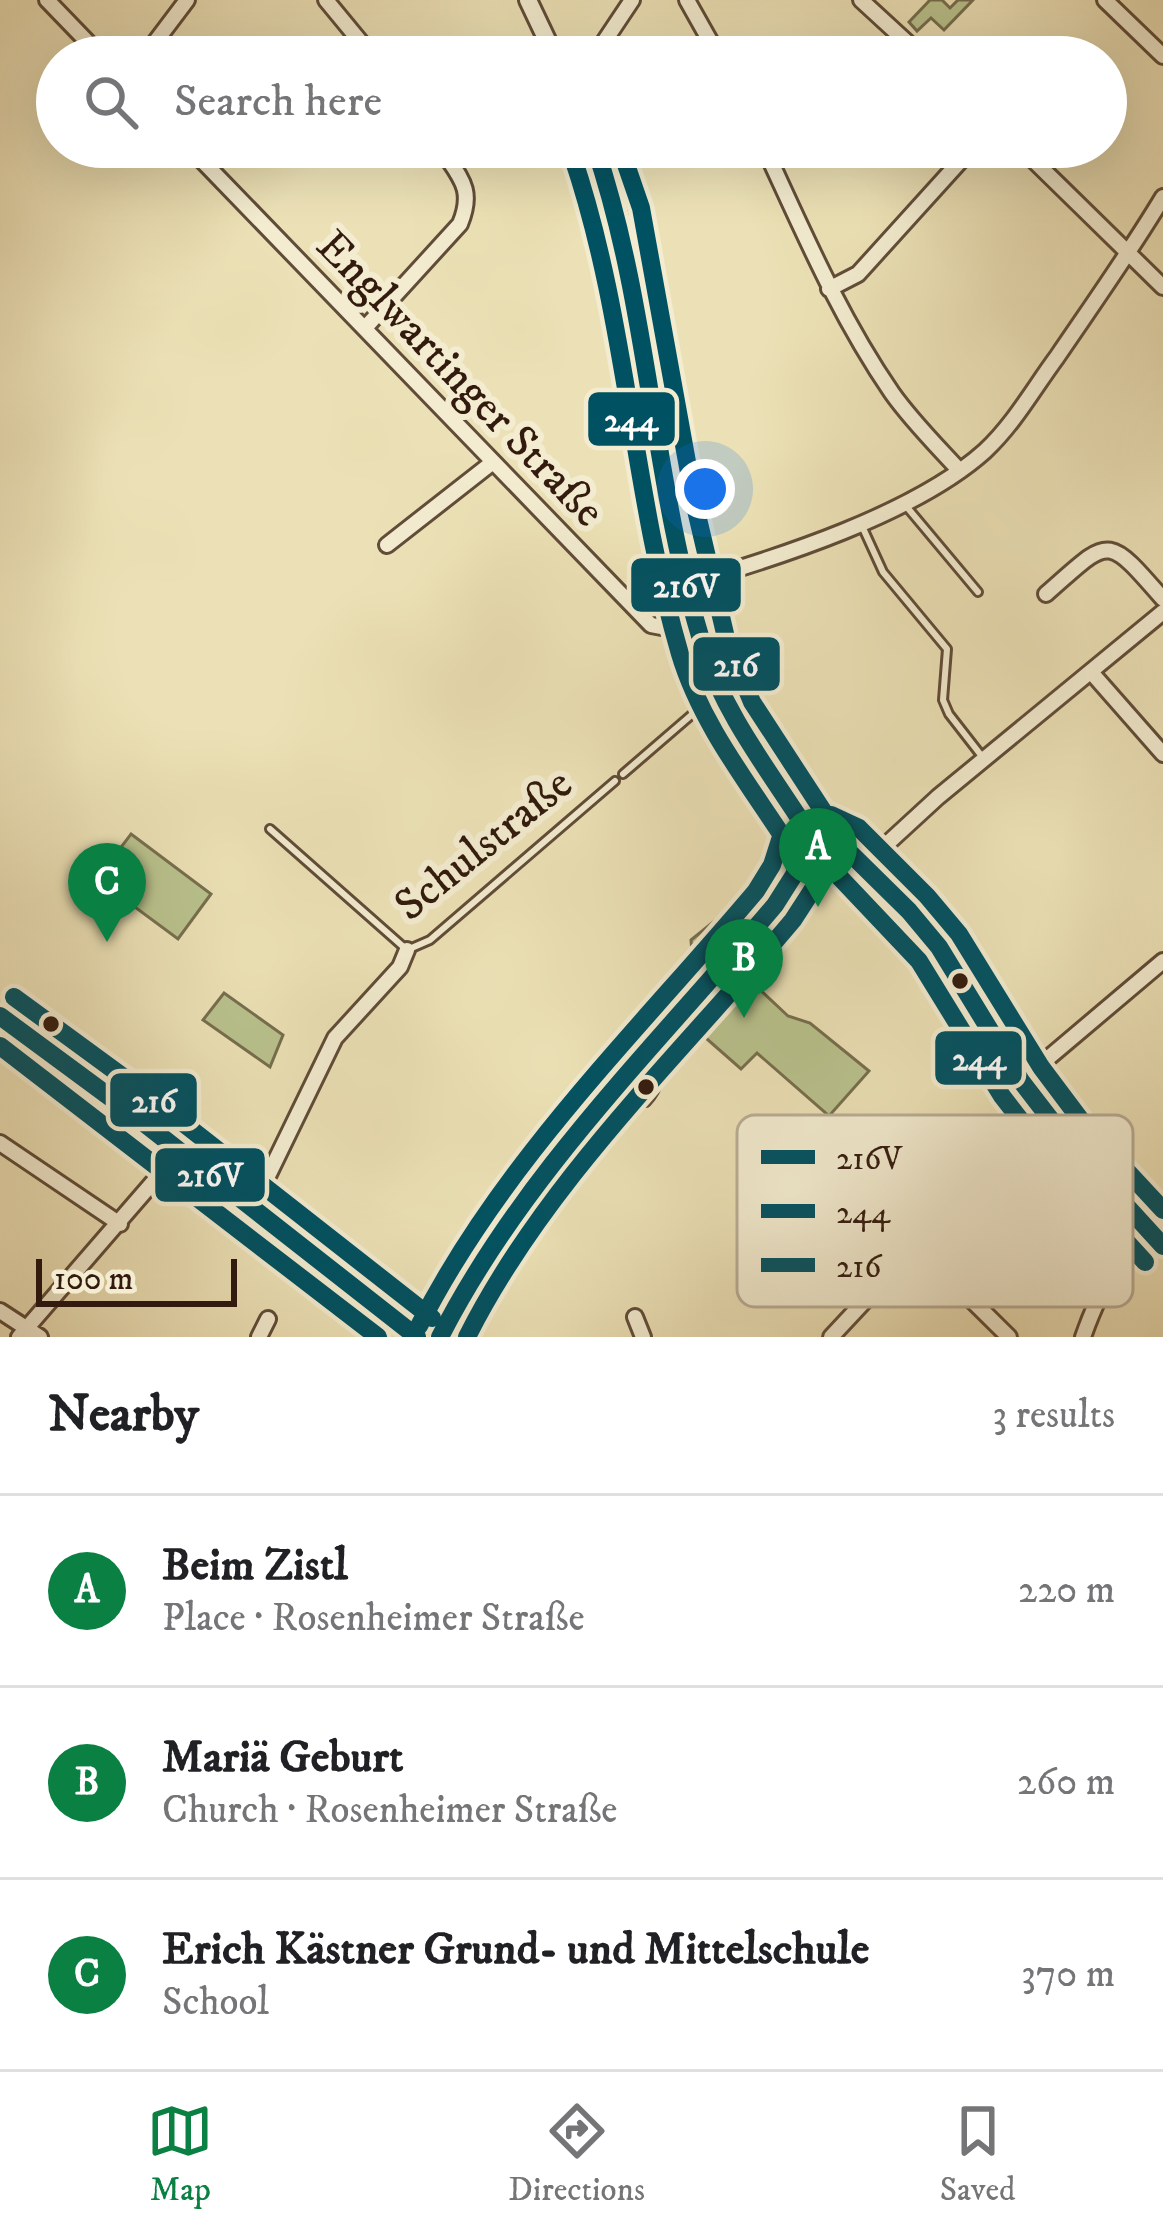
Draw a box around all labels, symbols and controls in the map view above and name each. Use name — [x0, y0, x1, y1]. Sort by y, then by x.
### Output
search box — [36, 36, 1127, 168]
icon: search — [78, 69, 144, 135]
text: Search here — [174, 74, 382, 130]
street label: Englwartinger Straße — [304, 219, 616, 539]
line badge: 244 — [586, 390, 677, 448]
text: 244 — [604, 401, 660, 442]
your location — [675, 459, 735, 519]
line badge: 216V — [629, 556, 743, 614]
text: 216V — [653, 567, 720, 608]
line badge: 216 — [691, 635, 782, 693]
text: 216 — [713, 646, 761, 687]
street label: Schulstraße — [384, 757, 584, 934]
pin: A — [779, 808, 857, 907]
pin: C — [68, 843, 146, 942]
pin: B — [705, 919, 783, 1018]
unlabelled marker — [949, 970, 971, 992]
unlabelled marker — [40, 1013, 62, 1035]
line badge: 244 — [933, 1029, 1024, 1087]
text: 244 — [952, 1040, 1008, 1081]
line badge: 216 — [108, 1071, 199, 1129]
unlabelled marker — [635, 1076, 657, 1098]
text: 216 — [131, 1082, 179, 1123]
legend — [737, 1115, 1133, 1307]
text: 216V — [836, 1139, 903, 1180]
line badge: 216V — [153, 1146, 267, 1204]
text: 216V — [177, 1156, 244, 1197]
text: 244 — [836, 1193, 891, 1234]
text: 216 — [836, 1247, 883, 1288]
scale bar — [36, 1253, 237, 1306]
text: 100 m — [54, 1259, 133, 1300]
text: Nearby — [48, 1383, 199, 1447]
text: 3 results — [992, 1391, 1115, 1440]
text: Beim Zistl — [162, 1538, 348, 1594]
text: A — [75, 1566, 99, 1615]
text: 220 m — [1018, 1566, 1115, 1615]
text: Place · Rosenheimer Straße — [162, 1594, 585, 1643]
text: Mariä Geburt — [162, 1730, 403, 1786]
text: B — [75, 1758, 99, 1807]
text: 260 m — [1017, 1758, 1115, 1807]
text: Church · Rosenheimer Straße — [162, 1786, 617, 1835]
text: Erich Kästner Grund- und Mittelschule — [162, 1922, 869, 1978]
text: C — [74, 1950, 100, 1999]
text: 370 m — [1021, 1950, 1115, 1999]
text: School — [162, 1978, 269, 2027]
tab: Map — [147, 2098, 213, 2211]
tab: Directions — [508, 2098, 645, 2211]
tab: Saved — [940, 2098, 1016, 2211]

